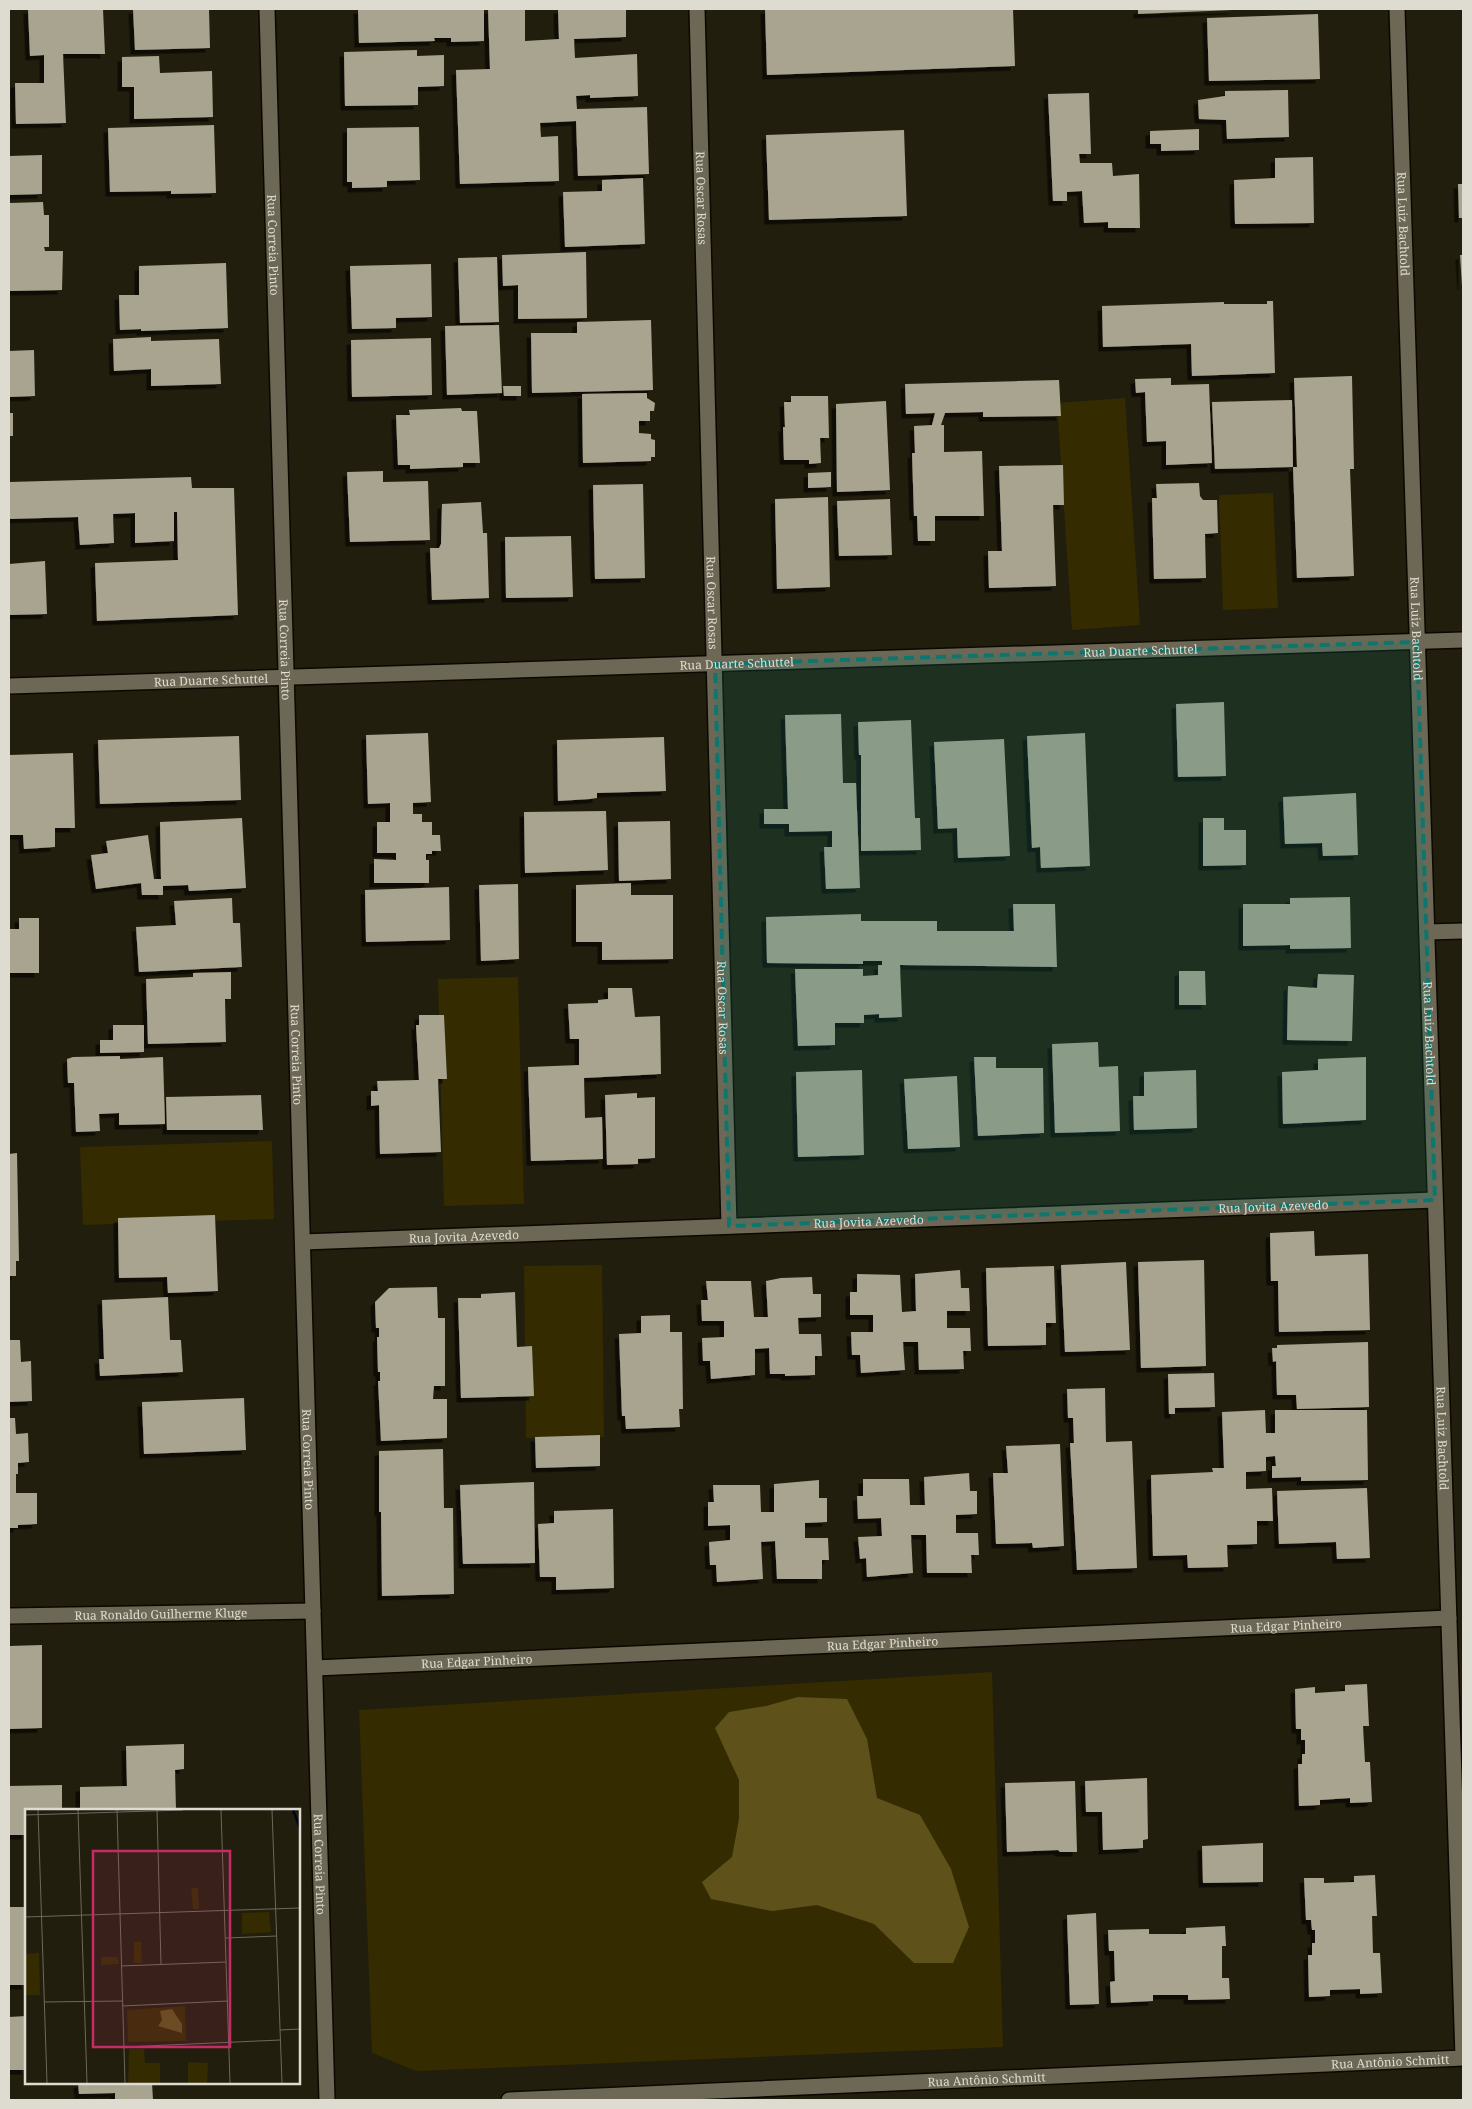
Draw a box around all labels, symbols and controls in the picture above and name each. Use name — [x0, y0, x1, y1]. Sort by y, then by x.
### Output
street label: Rua Oscar Rosas — [692, 151, 712, 245]
street label: Rua Luiz Bachtold — [1394, 172, 1414, 277]
street label: Rua Correia Pinto — [264, 194, 284, 296]
street label: Rua Oscar Rosas — [703, 556, 722, 650]
street label: Rua Luiz Bachtold — [1407, 576, 1427, 682]
street label: Rua Correia Pinto — [275, 599, 295, 701]
street label: Rua Duarte Schuttel — [1083, 640, 1198, 661]
street label: Rua Duarte Schuttel — [679, 653, 794, 673]
street label: Rua Duarte Schuttel — [154, 669, 269, 690]
street label: Rua Oscar Rosas — [714, 961, 733, 1055]
street label: Rua Luiz Bachtold — [1420, 981, 1440, 1086]
street label: Rua Correia Pinto — [287, 1004, 307, 1105]
street label: Rua Jovita Azevedo — [1218, 1195, 1329, 1217]
street label: Rua Jovita Azevedo — [813, 1210, 924, 1232]
street label: Rua Jovita Azevedo — [408, 1225, 519, 1247]
street label: Rua Luiz Bachtold — [1433, 1386, 1453, 1491]
street label: Rua Correia Pinto — [299, 1409, 319, 1510]
street label: Rua Ronaldo Guilherme Kluge — [74, 1604, 248, 1623]
street label: Rua Edgar Pinheiro — [1230, 1614, 1342, 1636]
street label: Rua Edgar Pinheiro — [826, 1632, 939, 1654]
street label: Rua Edgar Pinheiro — [421, 1650, 533, 1672]
inset map — [25, 1809, 300, 2084]
street label: Rua Correia Pinto — [310, 1813, 330, 1915]
street label: Rua Antônio Schmitt — [1331, 2050, 1450, 2072]
street label: Rua Antônio Schmitt — [927, 2068, 1046, 2090]

